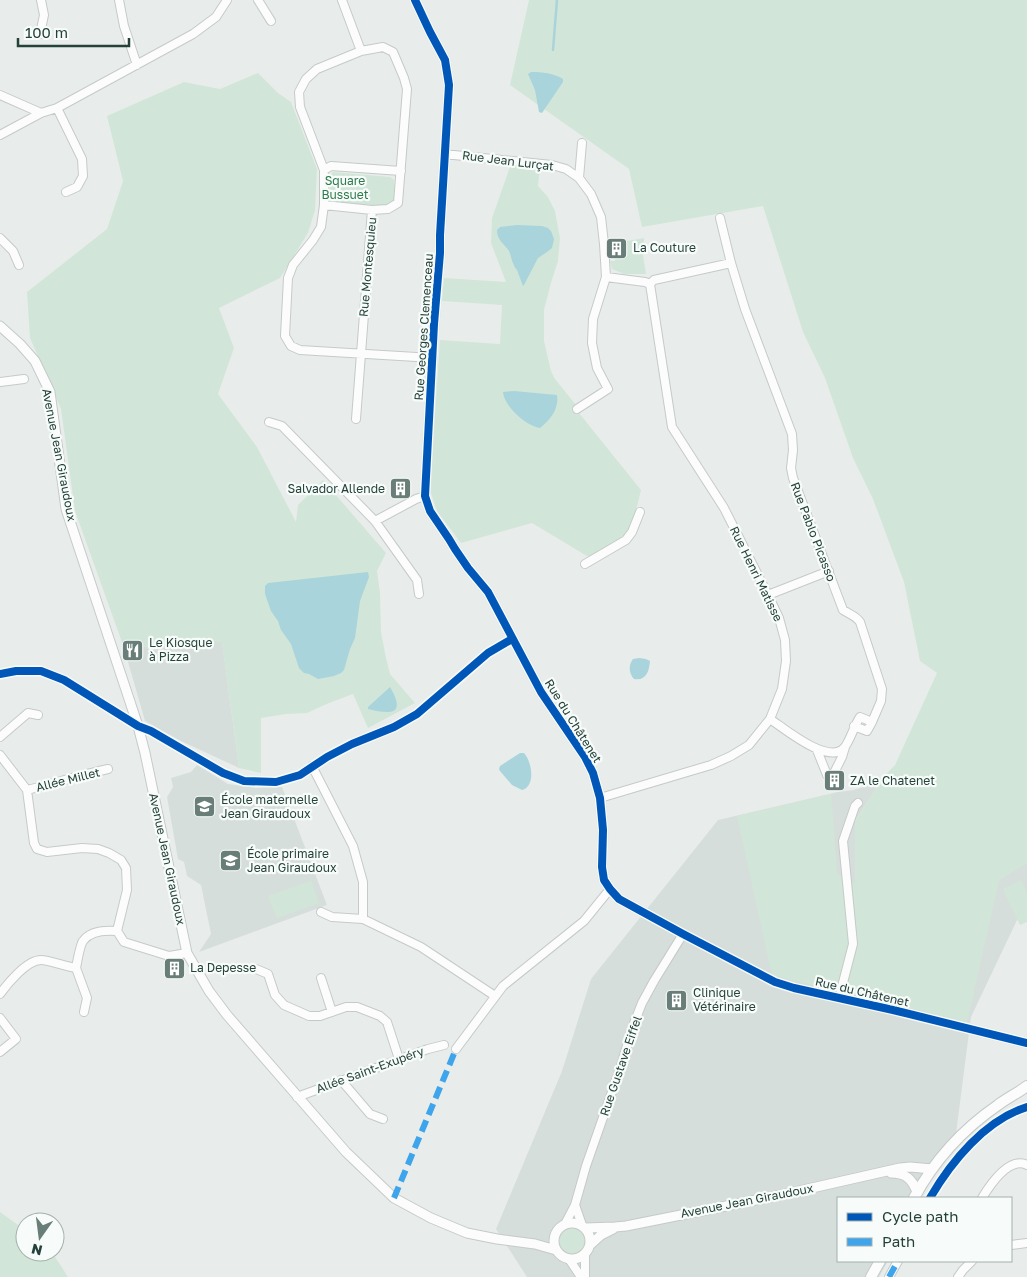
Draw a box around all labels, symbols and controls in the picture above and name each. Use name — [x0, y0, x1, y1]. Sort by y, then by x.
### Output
scale bar — [18, 15, 129, 47]
text: 100 m — [25, 23, 68, 41]
street label: Rue Jean Lurçat — [461, 147, 555, 174]
park label: Square Bussuet — [321, 173, 369, 202]
street label: Rue Montesquieu — [356, 216, 379, 317]
building icon: La Couture — [605, 236, 629, 260]
place label: La Couture — [633, 240, 696, 255]
street label: Rue Georges Clemenceau — [411, 253, 436, 401]
street label: Avenue Jean Giraudoux — [39, 387, 80, 523]
building icon: Salvador Allende — [389, 477, 413, 501]
street label: Rue Pablo Picasso — [788, 480, 839, 584]
place label: Salvador Allende — [287, 481, 385, 496]
street label: Rue Henri Matisse — [727, 524, 786, 624]
place label: Le Kiosque à Pizza — [149, 635, 212, 664]
restaurant icon: Le Kiosque à Pizza — [121, 638, 145, 662]
street label: Rue du Châtenet — [542, 676, 605, 766]
street label: Allée Millet — [34, 764, 101, 795]
building icon: ZA le Chatenet — [822, 769, 846, 793]
place label: ZA le Chatenet — [850, 773, 935, 788]
street label: Avenue Jean Giraudoux — [146, 791, 189, 927]
place label: École maternelle Jean Giraudoux — [221, 792, 318, 821]
school or university icon: École maternelle Jean Giraudoux — [193, 795, 217, 819]
place label: École primaire Jean Giraudoux — [247, 846, 337, 875]
school or university icon: École primaire Jean Giraudoux — [219, 849, 243, 873]
building icon: La Depesse — [162, 956, 186, 980]
place label: La Depesse — [190, 960, 256, 975]
street label: Rue du Châtenet — [814, 973, 911, 1010]
place label: Clinique Vétérinaire — [693, 985, 756, 1014]
building icon: Clinique Vétérinaire — [665, 988, 689, 1012]
street label: Rue Gustave Eiffel — [596, 1014, 645, 1118]
street label: Allée Saint-Exupéry — [314, 1043, 426, 1096]
street label: Avenue Jean Giraudoux — [679, 1180, 815, 1221]
legend — [837, 1197, 1012, 1262]
text: Cycle path — [882, 1207, 958, 1225]
north arrow — [15, 1212, 65, 1262]
text: Path — [882, 1232, 915, 1250]
text: N — [30, 1241, 44, 1260]

